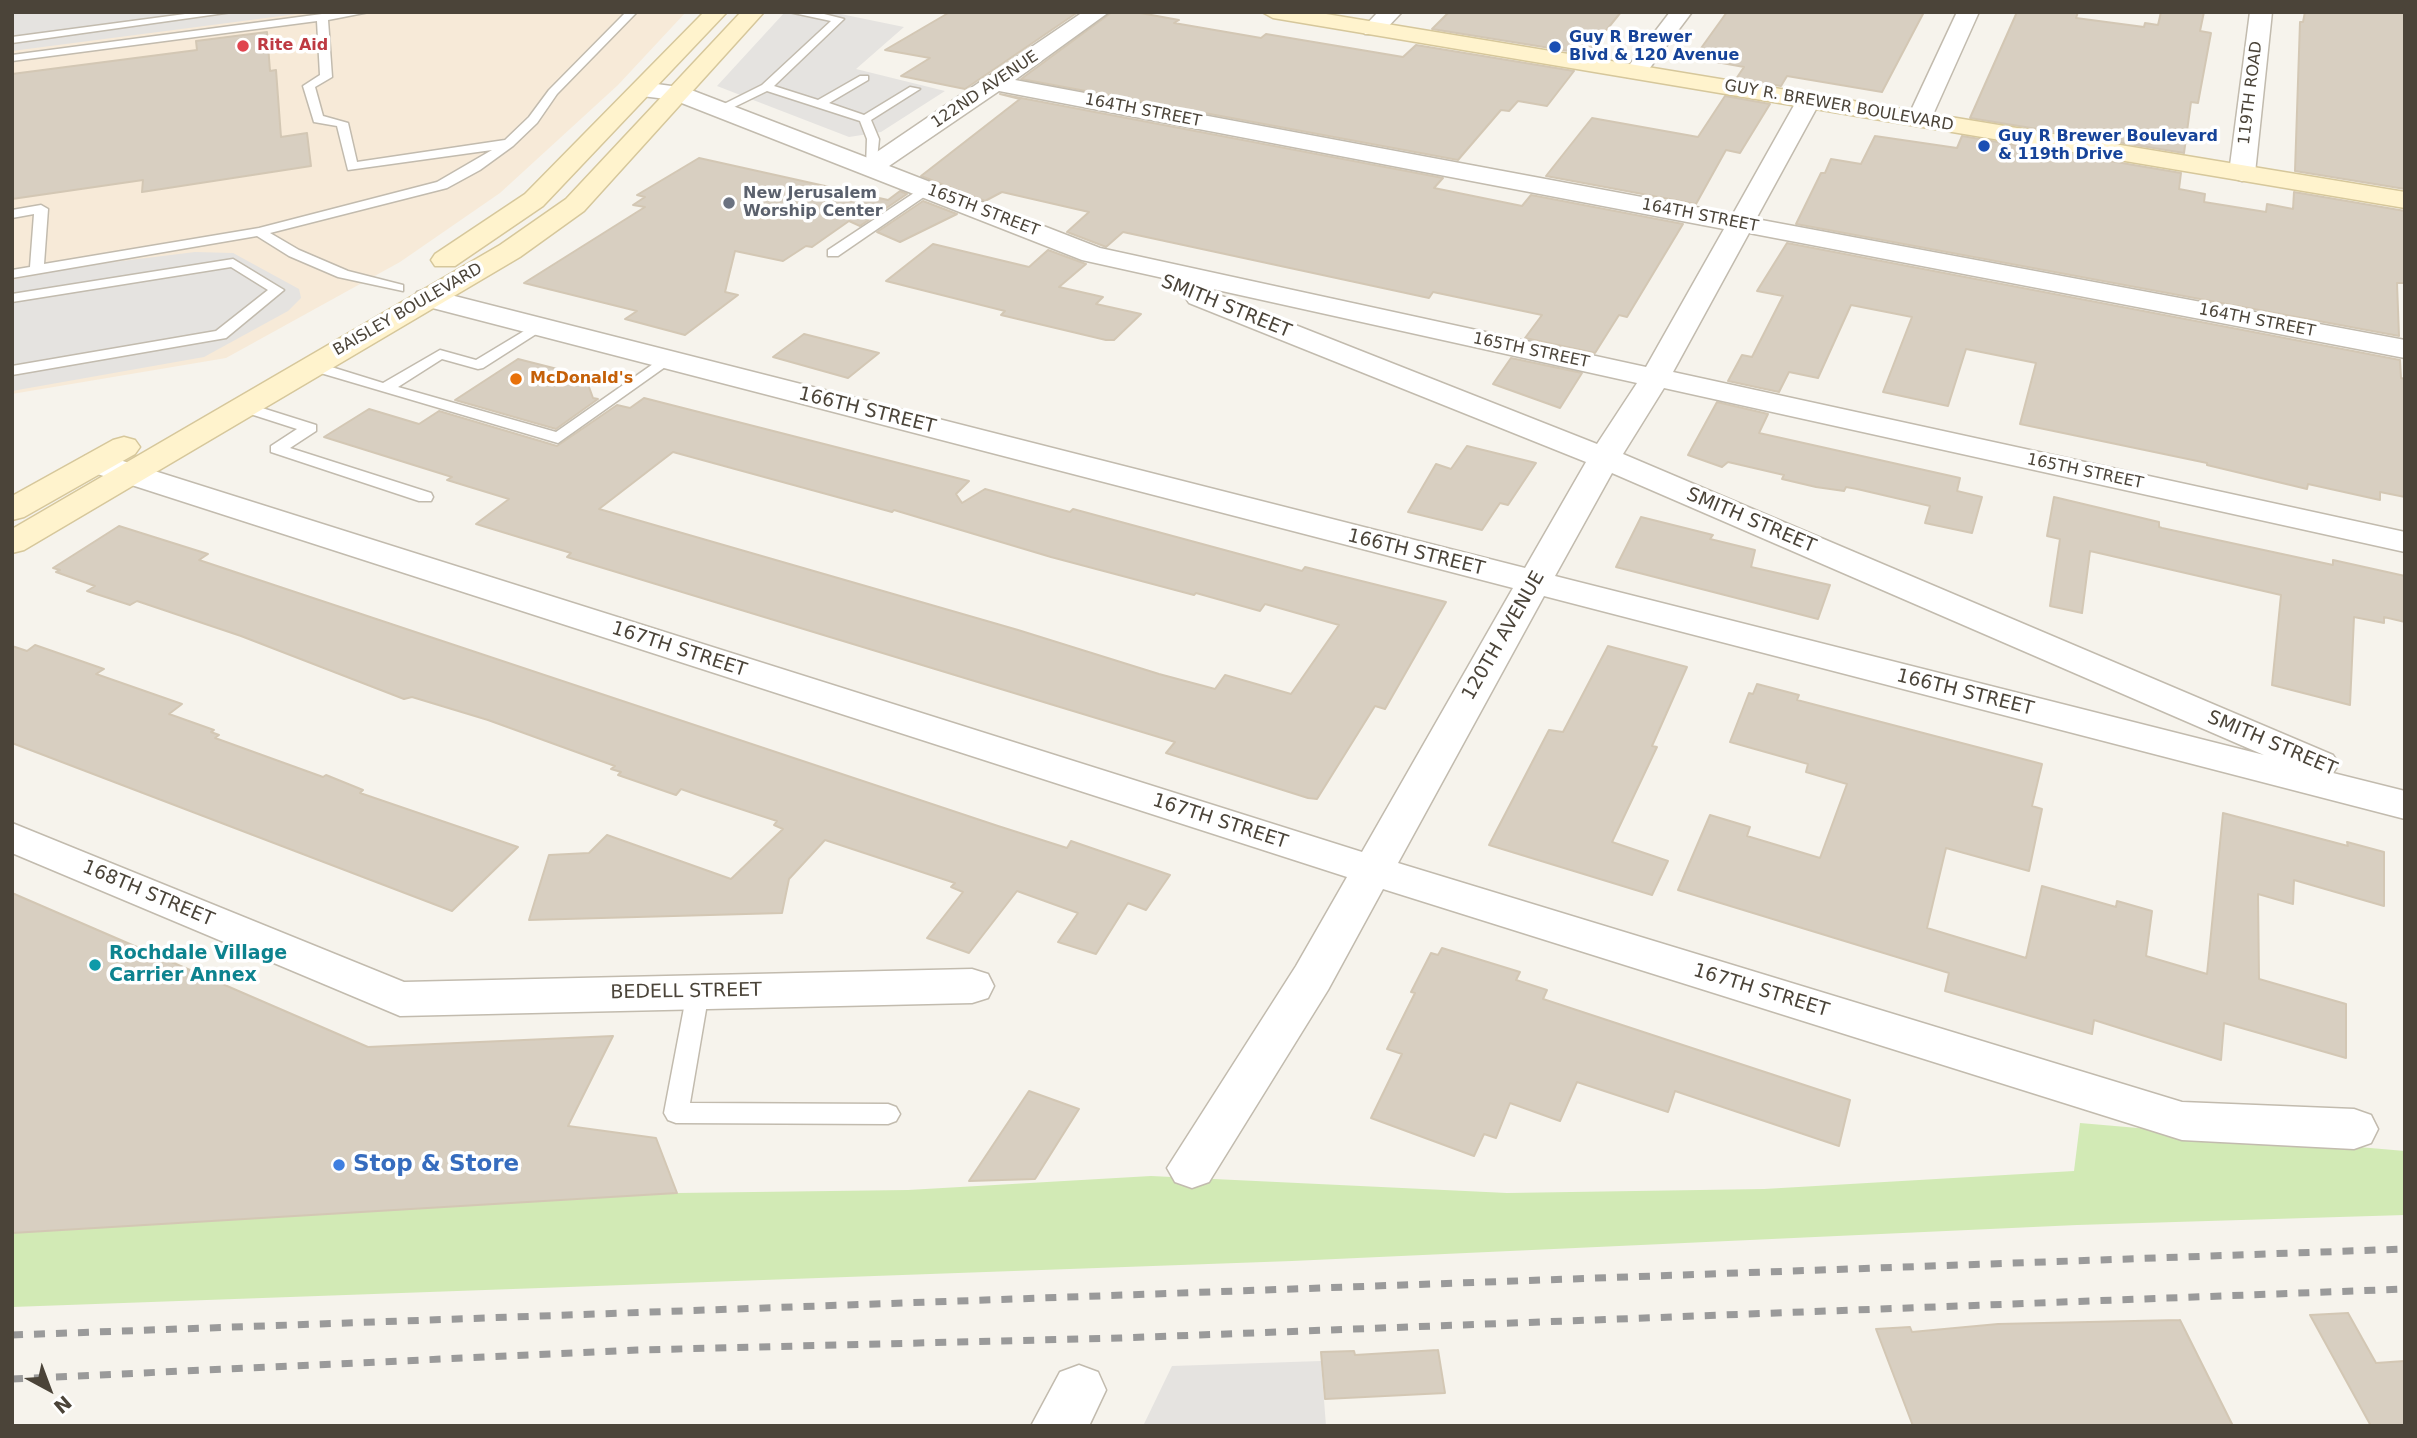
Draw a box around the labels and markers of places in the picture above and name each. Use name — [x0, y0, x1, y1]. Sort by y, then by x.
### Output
place label: Guy R Brewer Blvd & 120 Avenue — [1569, 28, 1739, 66]
place label: Rite Aid — [257, 36, 328, 56]
marker: Rite Aid — [235, 38, 251, 54]
marker: Guy R Brewer Blvd & 120 Avenue — [1547, 39, 1563, 55]
place label: Guy R Brewer Boulevard & 119th Drive — [1998, 127, 2218, 165]
marker: Guy R Brewer Boulevard & 119th Drive — [1976, 138, 1992, 154]
place label: New Jerusalem Worship Center — [743, 184, 883, 222]
marker: New Jerusalem Worship Center — [721, 195, 737, 211]
place label: McDonald's — [530, 369, 633, 389]
marker: McDonald's — [508, 371, 524, 387]
place label: Rochdale Village Carrier Annex — [109, 943, 287, 987]
marker: Rochdale Village Carrier Annex — [87, 957, 103, 973]
place label: Stop & Store — [353, 1151, 519, 1179]
marker: Stop & Store — [331, 1157, 347, 1173]

